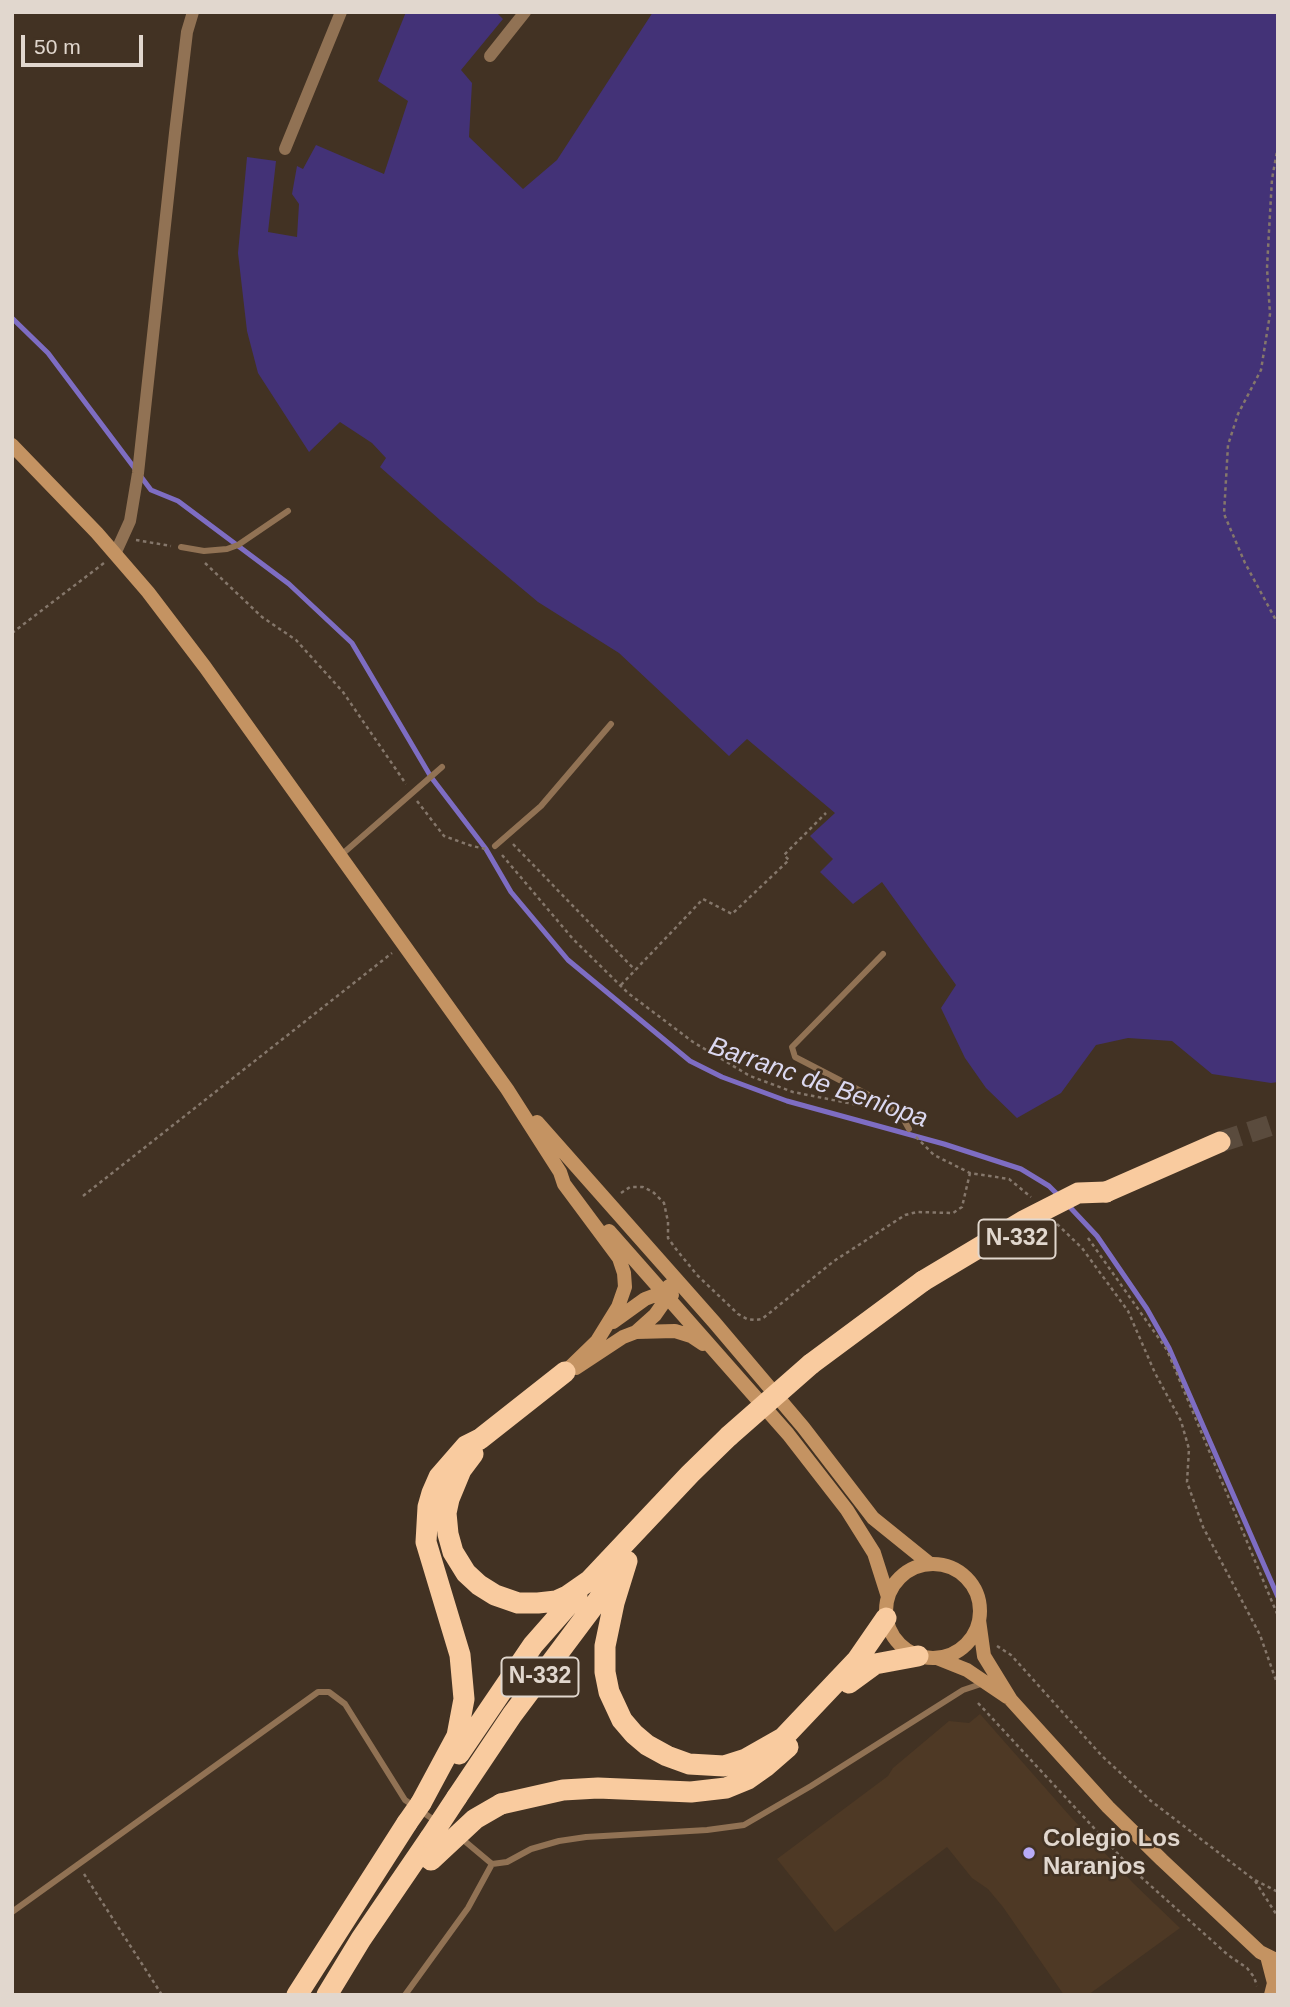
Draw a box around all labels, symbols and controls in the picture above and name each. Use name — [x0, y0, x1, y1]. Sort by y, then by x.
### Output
scale bar — [24, 21, 147, 65]
text: 50 m — [34, 35, 81, 58]
water label: Barranc de Beniopa — [704, 1031, 932, 1135]
road number: N-332 — [978, 1220, 1056, 1258]
road number: N-332 — [502, 1658, 578, 1696]
place label: Colegio Los Naranjos — [1043, 1825, 1180, 1881]
marker: Colegio Los Naranjos — [1021, 1845, 1037, 1861]

